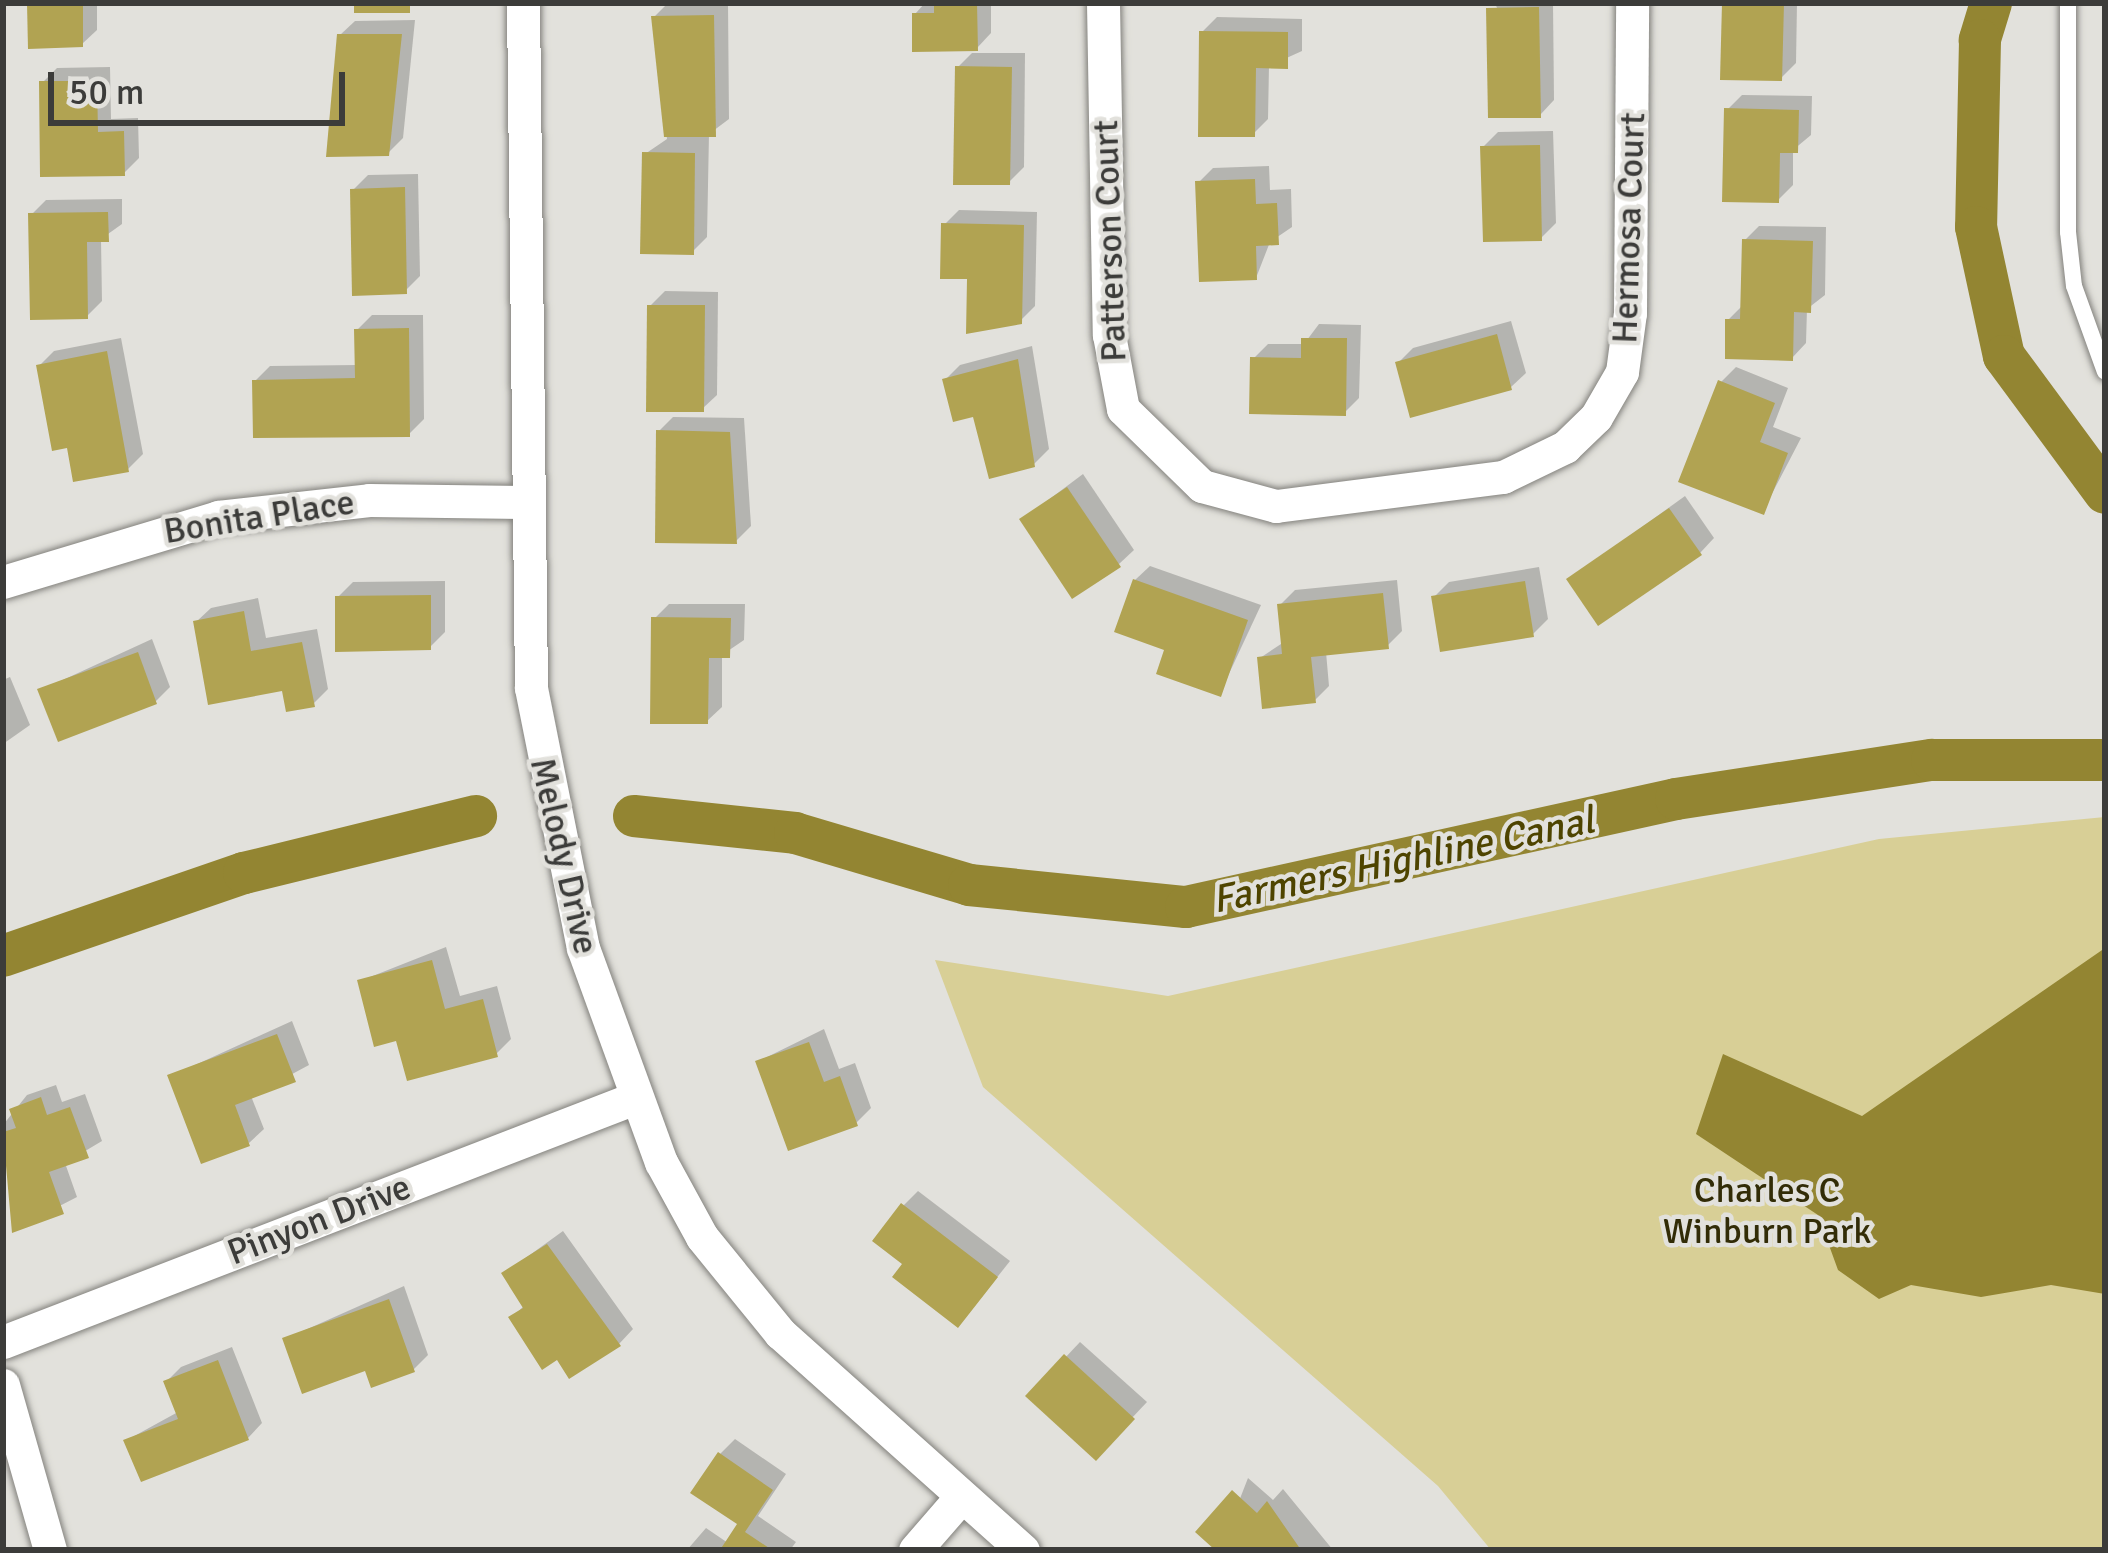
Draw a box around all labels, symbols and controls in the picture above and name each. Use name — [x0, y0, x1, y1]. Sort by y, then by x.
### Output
scale bar — [54, 48, 351, 122]
text: 50 m — [69, 70, 145, 115]
street label: Hermosa Court — [1603, 112, 1655, 344]
street label: Patterson Court — [1084, 119, 1136, 363]
street label: Bonita Place — [161, 481, 357, 553]
street label: Melody Drive — [520, 754, 608, 958]
water label: Farmers Highline Canal — [1208, 797, 1598, 923]
street label: Pinyon Drive — [221, 1165, 417, 1275]
park label: Charles C Winburn Park — [1663, 1168, 1871, 1253]

